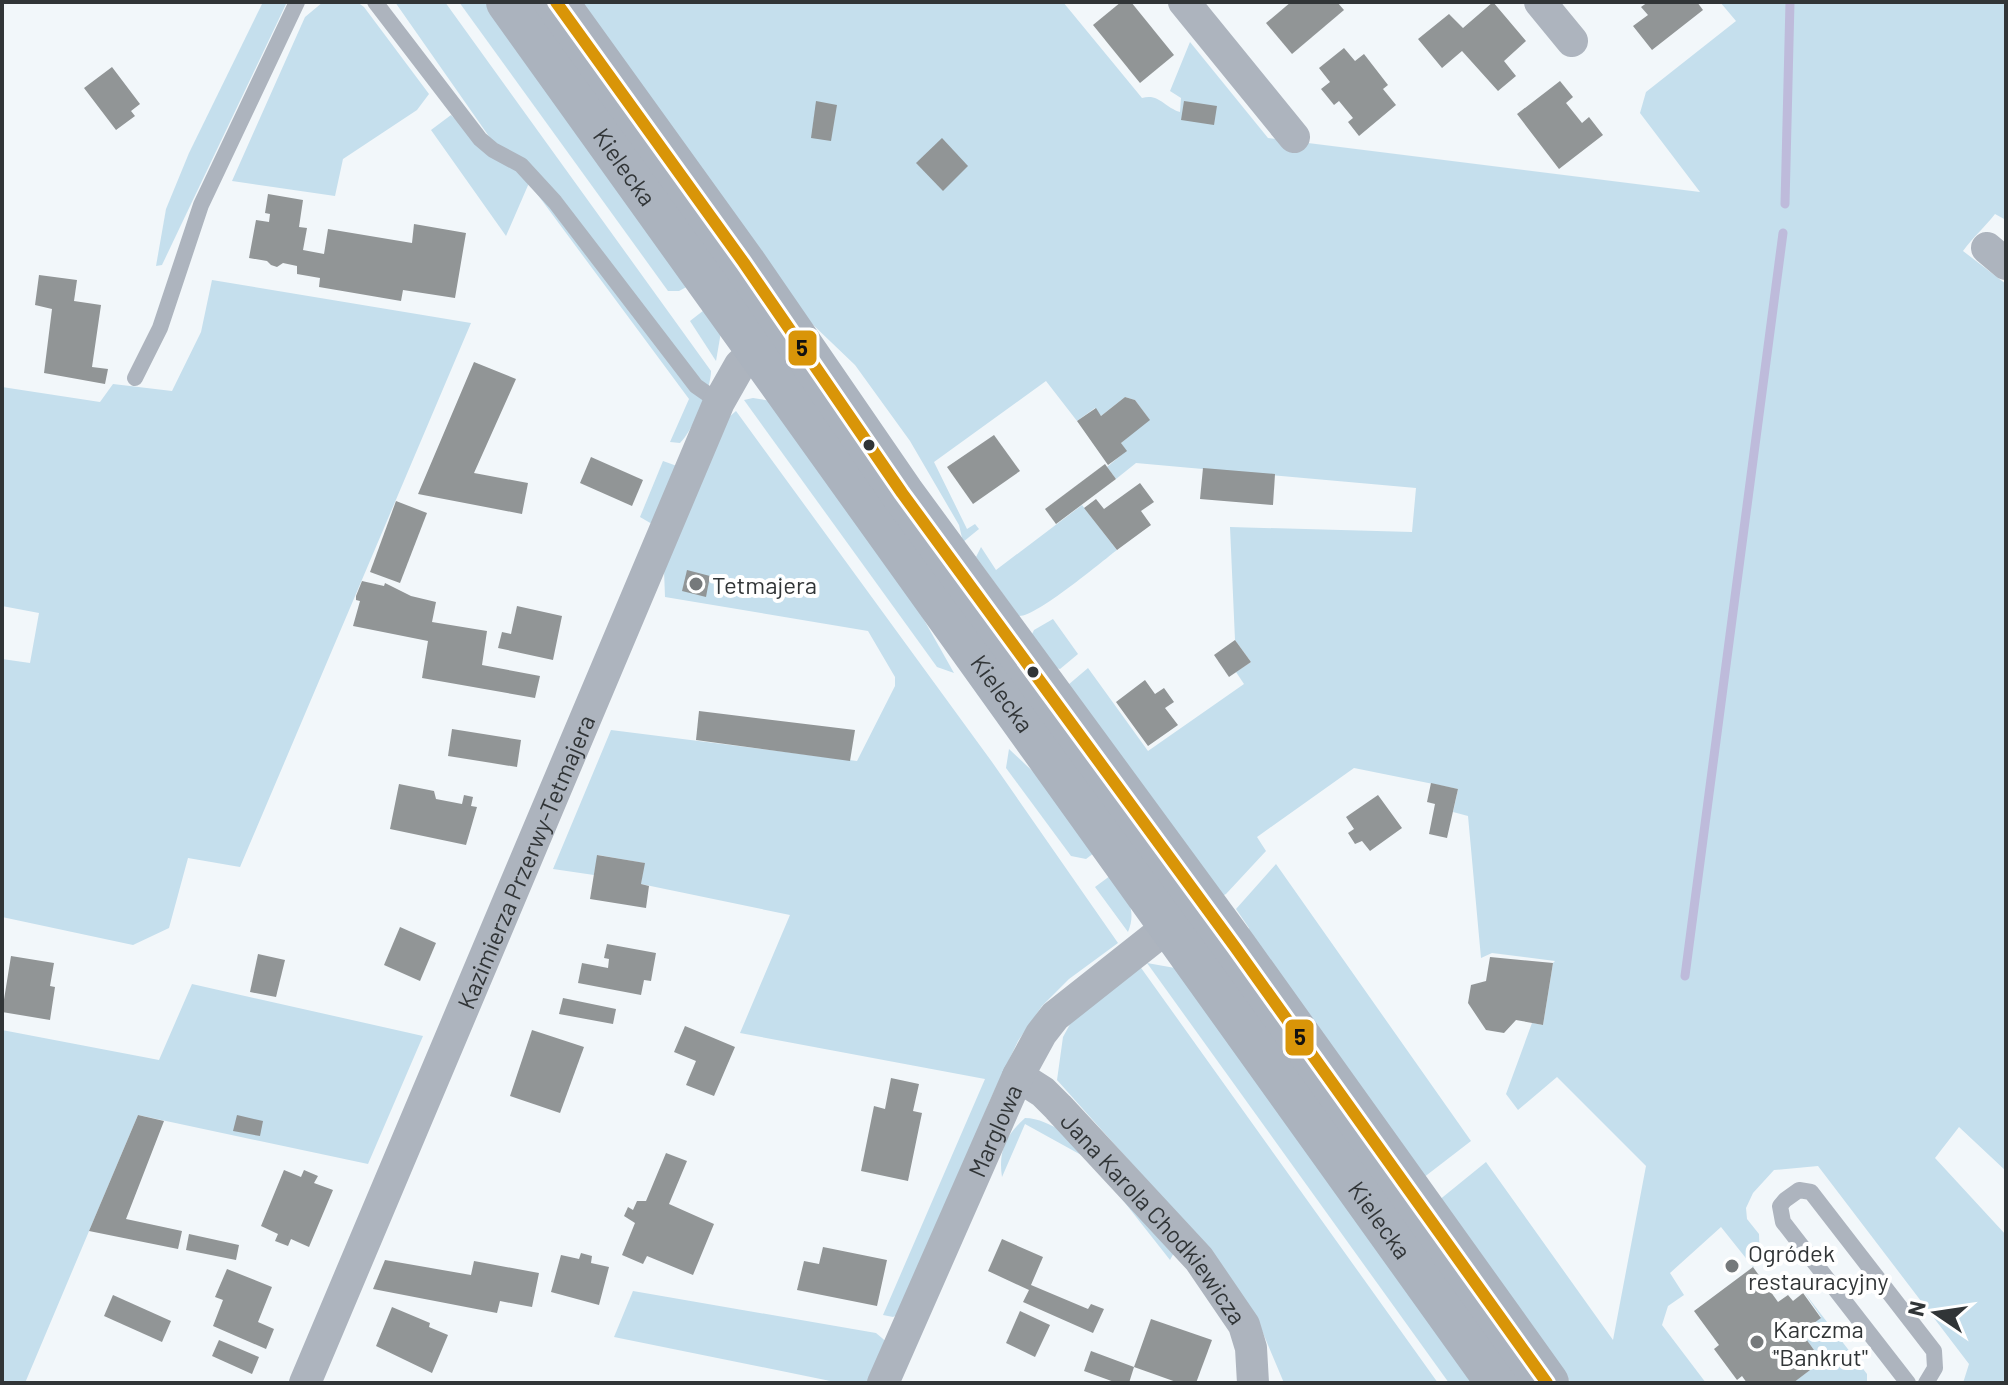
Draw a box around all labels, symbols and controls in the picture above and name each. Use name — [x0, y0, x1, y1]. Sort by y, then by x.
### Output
street label: Kielecka — [588, 122, 663, 211]
line badge: 5 — [787, 329, 818, 367]
text: 5 — [796, 334, 808, 360]
unlabelled marker — [861, 437, 877, 453]
place label: Tetmajera — [712, 570, 817, 599]
marker: Tetmajera — [687, 575, 705, 593]
street label: Kielecka — [966, 648, 1041, 737]
unlabelled marker — [1025, 664, 1041, 680]
street label: Kazimierza Przerwy-Tetmajera — [450, 710, 600, 1013]
line badge: 5 — [1284, 1018, 1315, 1057]
text: 5 — [1294, 1023, 1306, 1049]
street label: Marglowa — [961, 1080, 1027, 1181]
street label: Jana Karola Chodkiewicza — [1055, 1106, 1253, 1329]
street label: Kielecka — [1343, 1175, 1418, 1264]
place label: Ogródek restauracyjny — [1748, 1238, 1889, 1295]
marker: Ogródek restauracyjny — [1723, 1257, 1741, 1275]
north arrow — [1896, 1273, 1976, 1353]
text: N — [1901, 1298, 1930, 1318]
place label: Karczma "Bankrut" — [1773, 1314, 1868, 1371]
marker: Karczma "Bankrut" — [1748, 1333, 1766, 1351]

